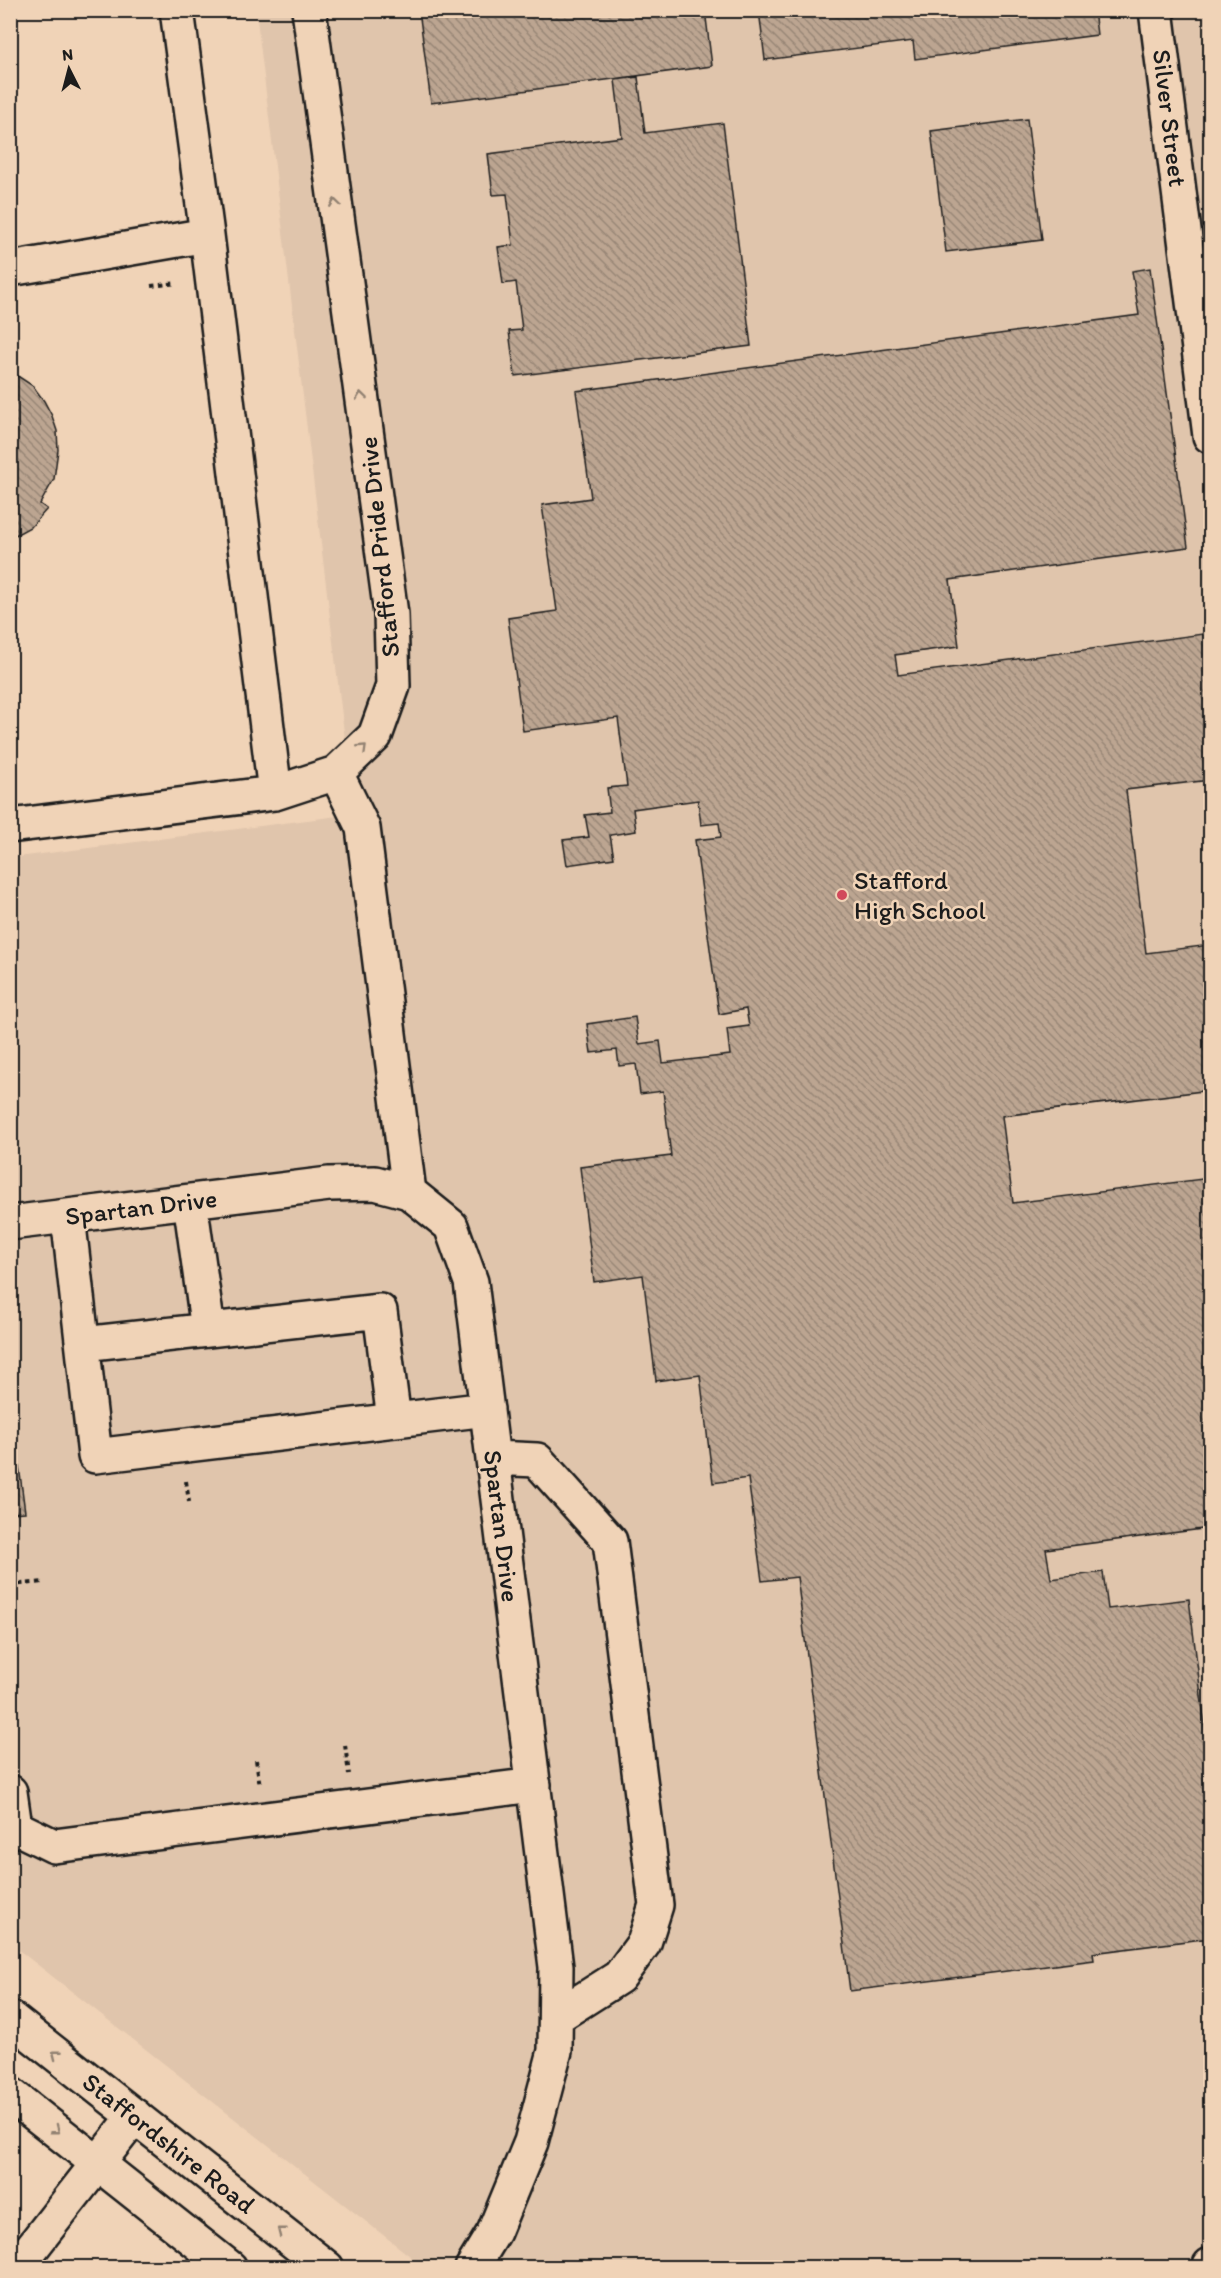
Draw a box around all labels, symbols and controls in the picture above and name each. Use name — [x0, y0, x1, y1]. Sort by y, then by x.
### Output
north arrow — [39, 39, 99, 99]
text: N — [61, 45, 74, 65]
street label: Silver Street — [1146, 48, 1194, 189]
one-way arrow — [329, 198, 341, 207]
one-way arrow — [356, 391, 368, 400]
street label: Stafford Pride Drive — [351, 435, 407, 659]
one-way arrow — [355, 745, 366, 756]
place label: Stafford High School — [854, 864, 986, 926]
marker: Stafford High School — [835, 888, 849, 902]
street label: Spartan Drive — [63, 1182, 219, 1232]
street label: Spartan Drive — [477, 1448, 527, 1604]
one-way arrow — [51, 2050, 62, 2061]
street label: Staffordshire Road — [76, 2065, 262, 2221]
one-way arrow — [50, 2123, 61, 2134]
one-way arrow — [277, 2228, 288, 2239]

